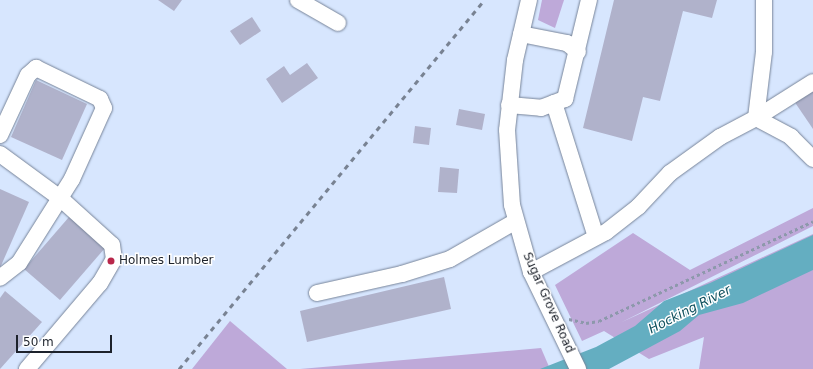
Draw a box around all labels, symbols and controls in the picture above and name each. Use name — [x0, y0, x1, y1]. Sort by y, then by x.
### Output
street label: Sugar Grove Road — [519, 250, 577, 356]
place label: Holmes Lumber — [119, 254, 214, 268]
marker: Holmes Lumber — [106, 256, 116, 266]
water label: Hocking River — [646, 283, 734, 337]
scale bar — [18, 327, 114, 353]
text: 50 m — [23, 335, 54, 349]

